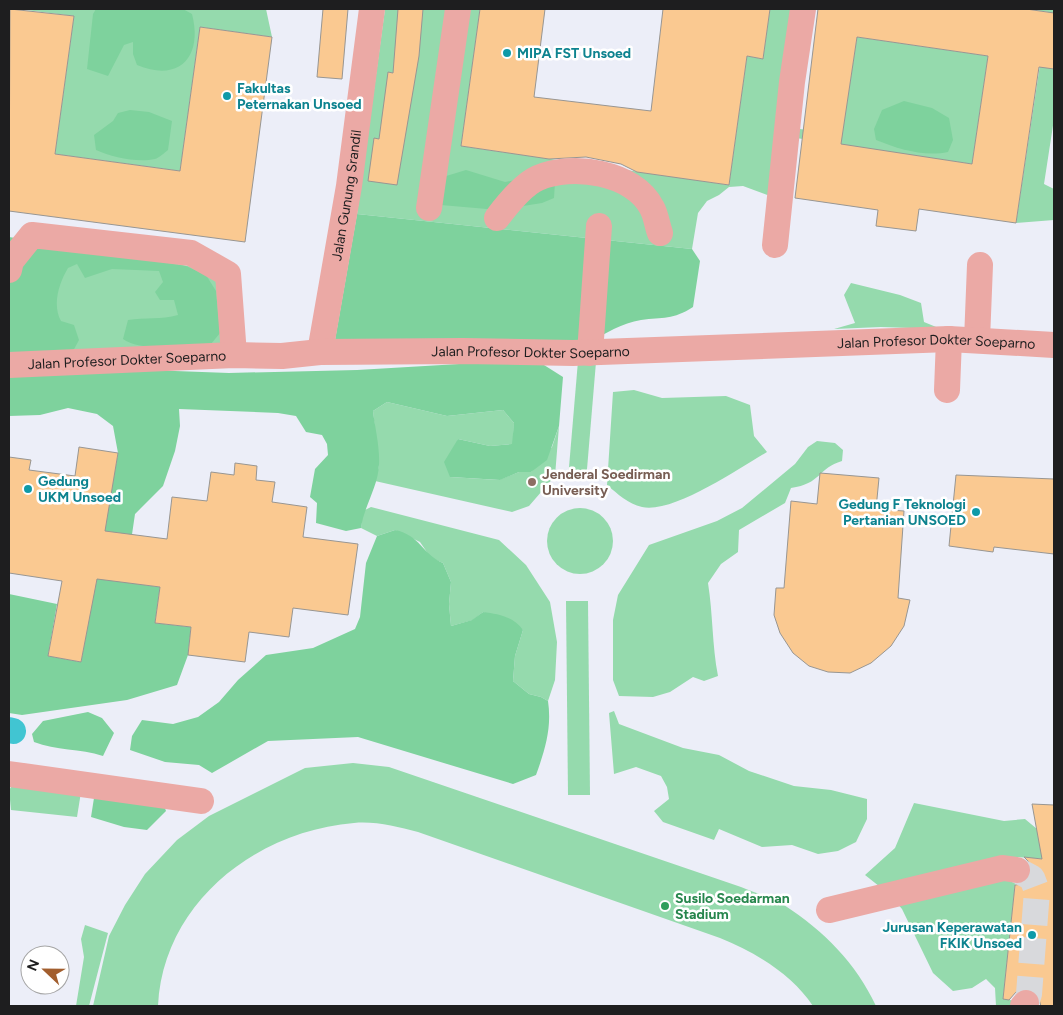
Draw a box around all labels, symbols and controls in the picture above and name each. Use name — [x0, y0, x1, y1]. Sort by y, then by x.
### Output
place label: MIPA FST Unsoed — [517, 45, 631, 62]
marker: MIPA FST Unsoed — [501, 47, 513, 59]
place label: Fakultas Peternakan Unsoed — [237, 80, 362, 113]
marker: Fakultas Peternakan Unsoed — [221, 90, 233, 102]
street label: Jalan Gunung Srandil — [328, 129, 365, 262]
street label: Jalan Profesor Dokter Soeparno — [837, 330, 1036, 352]
street label: Jalan Profesor Dokter Soeparno — [431, 342, 630, 362]
street label: Jalan Profesor Dokter Soeparno — [27, 347, 226, 373]
place label: Jenderal Soedirman University — [542, 466, 670, 499]
place label: Gedung UKM Unsoed — [38, 473, 121, 506]
marker: Jenderal Soedirman University — [526, 476, 538, 488]
marker: Gedung UKM Unsoed — [22, 483, 34, 495]
place label: Gedung F Teknologi Pertanian UNSOED — [838, 496, 966, 529]
marker: Gedung F Teknologi Pertanian UNSOED — [970, 506, 982, 518]
place label: Susilo Soedarman Stadium — [675, 890, 790, 923]
marker: Susilo Soedarman Stadium — [659, 900, 671, 912]
place label: Jurusan Keperawatan FKIK Unsoed — [883, 919, 1022, 952]
marker: Jurusan Keperawatan FKIK Unsoed — [1026, 929, 1038, 941]
north arrow — [20, 945, 70, 995]
text: N — [24, 957, 43, 974]

